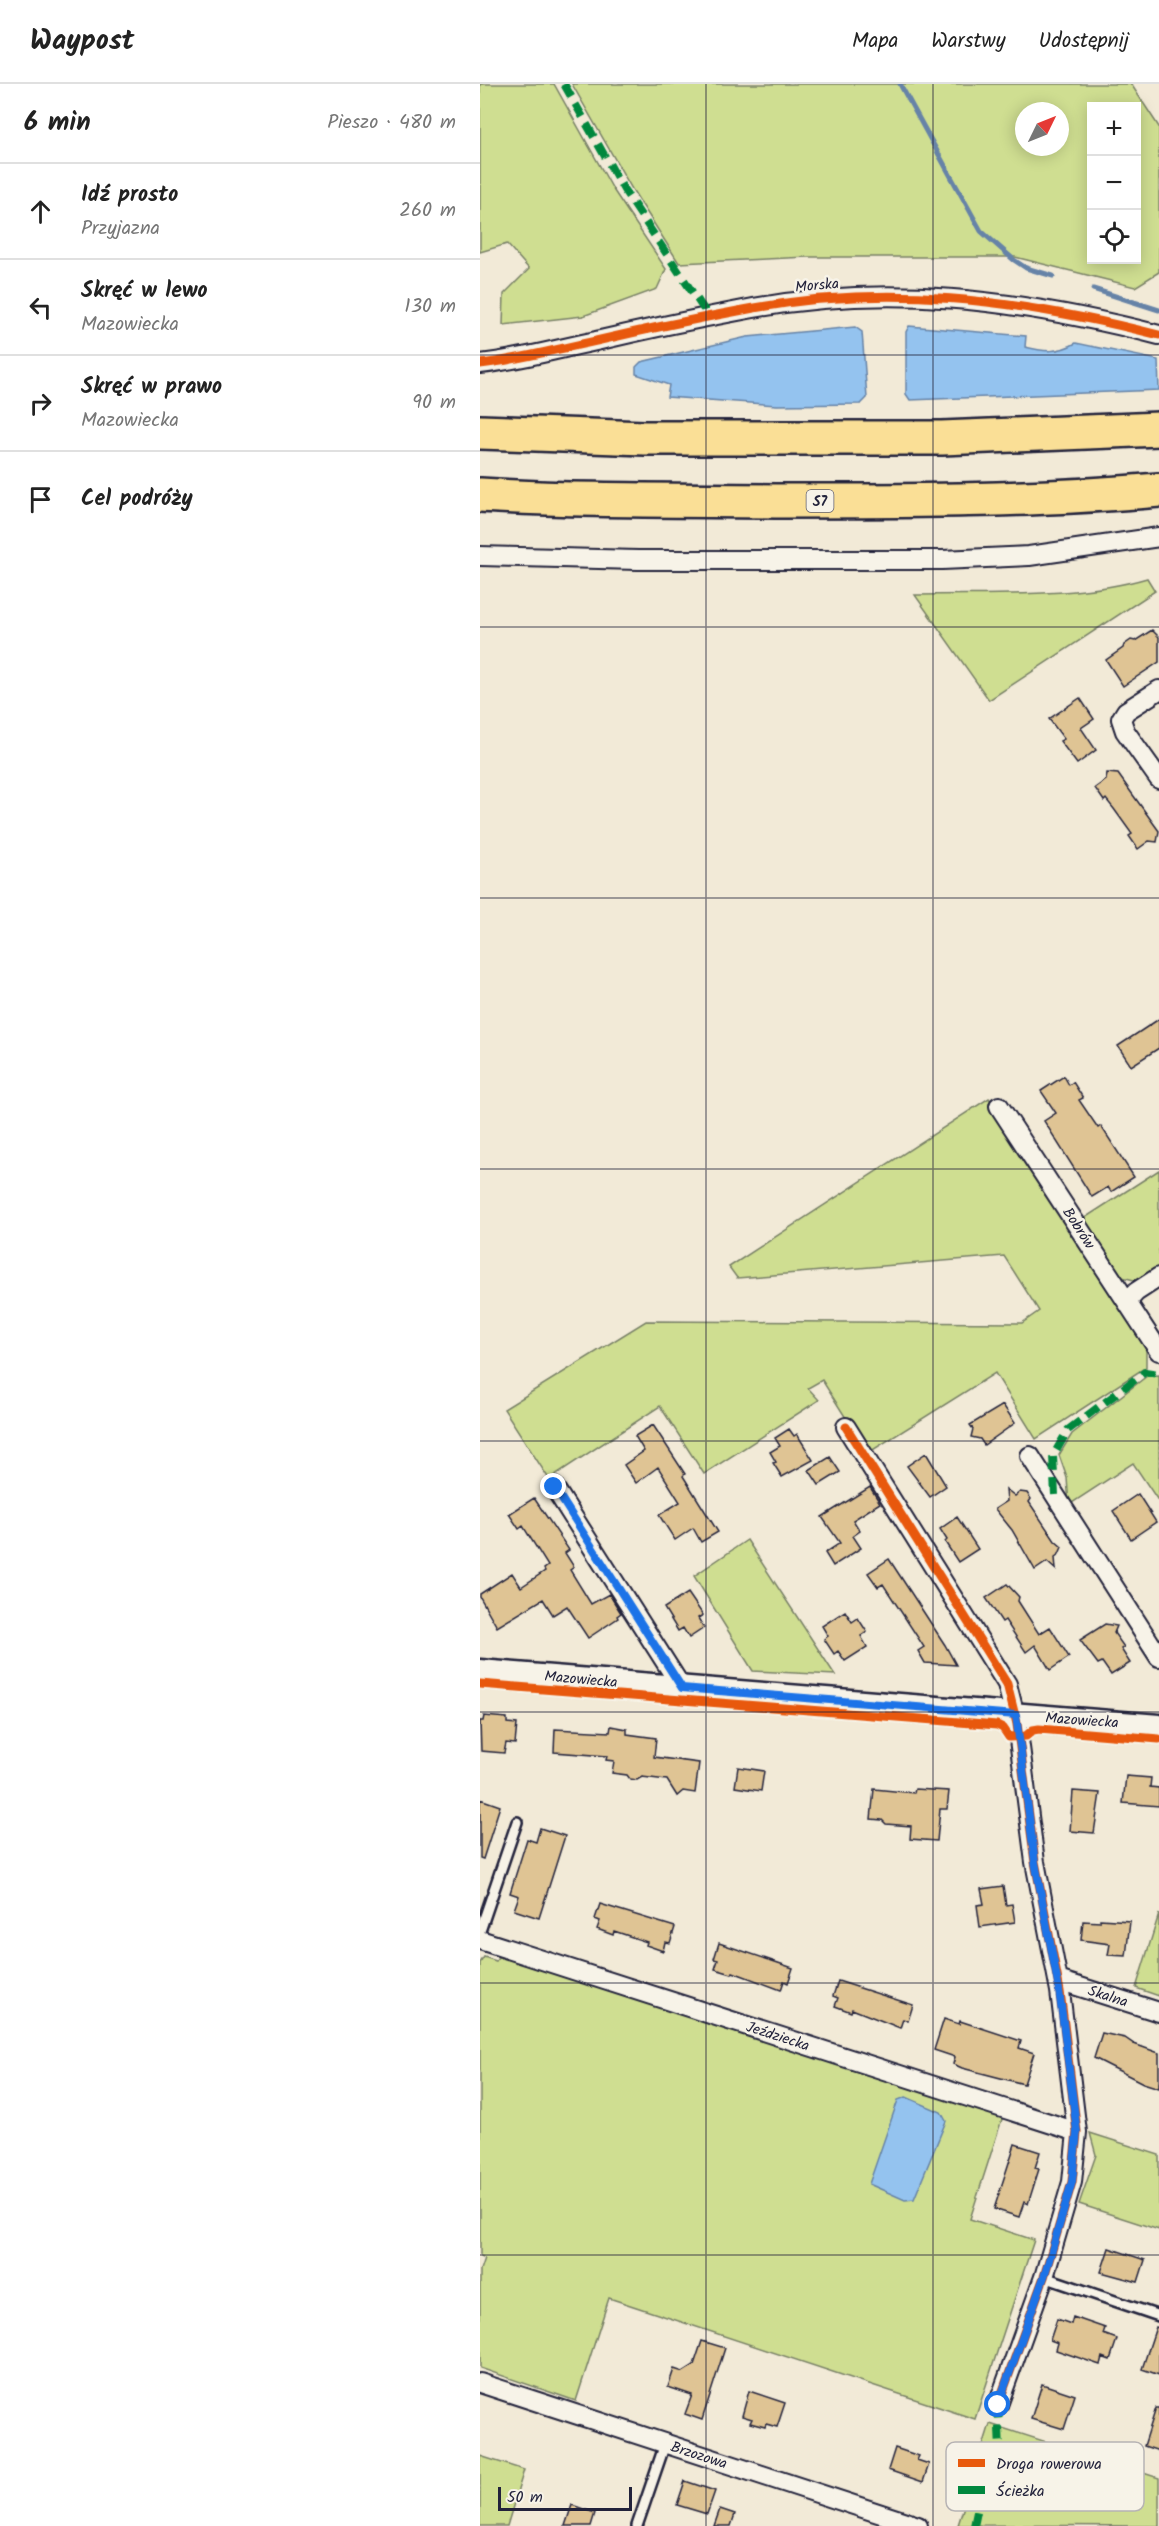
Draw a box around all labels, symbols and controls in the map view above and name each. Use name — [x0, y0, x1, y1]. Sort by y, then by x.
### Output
text: Waypost — [30, 19, 134, 64]
text: Mapa — [852, 25, 898, 58]
text: Warstwy — [931, 25, 1006, 58]
text: Udostępnij — [1039, 25, 1129, 58]
text: 6 min — [24, 102, 91, 144]
north arrow — [1015, 102, 1069, 156]
map controls — [1087, 102, 1141, 264]
button: + — [1087, 102, 1141, 156]
text: Pieszo · 480 m — [327, 107, 456, 139]
button: − — [1087, 156, 1141, 210]
text: Idź prosto — [81, 178, 178, 213]
icon: ahead — [24, 195, 57, 228]
text: 260 m — [399, 195, 456, 227]
button: locate — [1087, 210, 1141, 264]
text: Przyjazna — [81, 213, 160, 245]
street label: Morska — [794, 272, 840, 300]
text: Skręć w lewo — [81, 274, 208, 309]
icon: left — [24, 291, 57, 324]
text: 130 m — [404, 291, 456, 323]
text: Mazowiecka — [81, 309, 179, 341]
text: Skręć w prawo — [81, 370, 222, 405]
icon: right — [24, 387, 57, 420]
text: 90 m — [412, 387, 456, 419]
text: Mazowiecka — [81, 405, 179, 437]
text: Cel podróży — [81, 482, 193, 517]
icon: arrive — [24, 483, 57, 516]
road number: S7 — [806, 490, 834, 512]
street label: Bobrów — [1056, 1203, 1101, 1255]
route end — [540, 1473, 566, 1499]
street label: Mazowiecka — [543, 1665, 619, 1695]
street label: Mazowiecka — [1044, 1706, 1119, 1736]
street label: Skalna — [1085, 1979, 1131, 2015]
street label: Jeździecka — [743, 2015, 813, 2058]
route start — [984, 2391, 1010, 2417]
street label: Brzozowa — [667, 2436, 730, 2476]
legend — [946, 2442, 1144, 2511]
text: Droga rowerowa — [996, 2452, 1102, 2477]
text: Ścieżka — [996, 2479, 1044, 2504]
scale bar — [498, 2484, 632, 2512]
text: 50 m — [507, 2485, 543, 2510]

